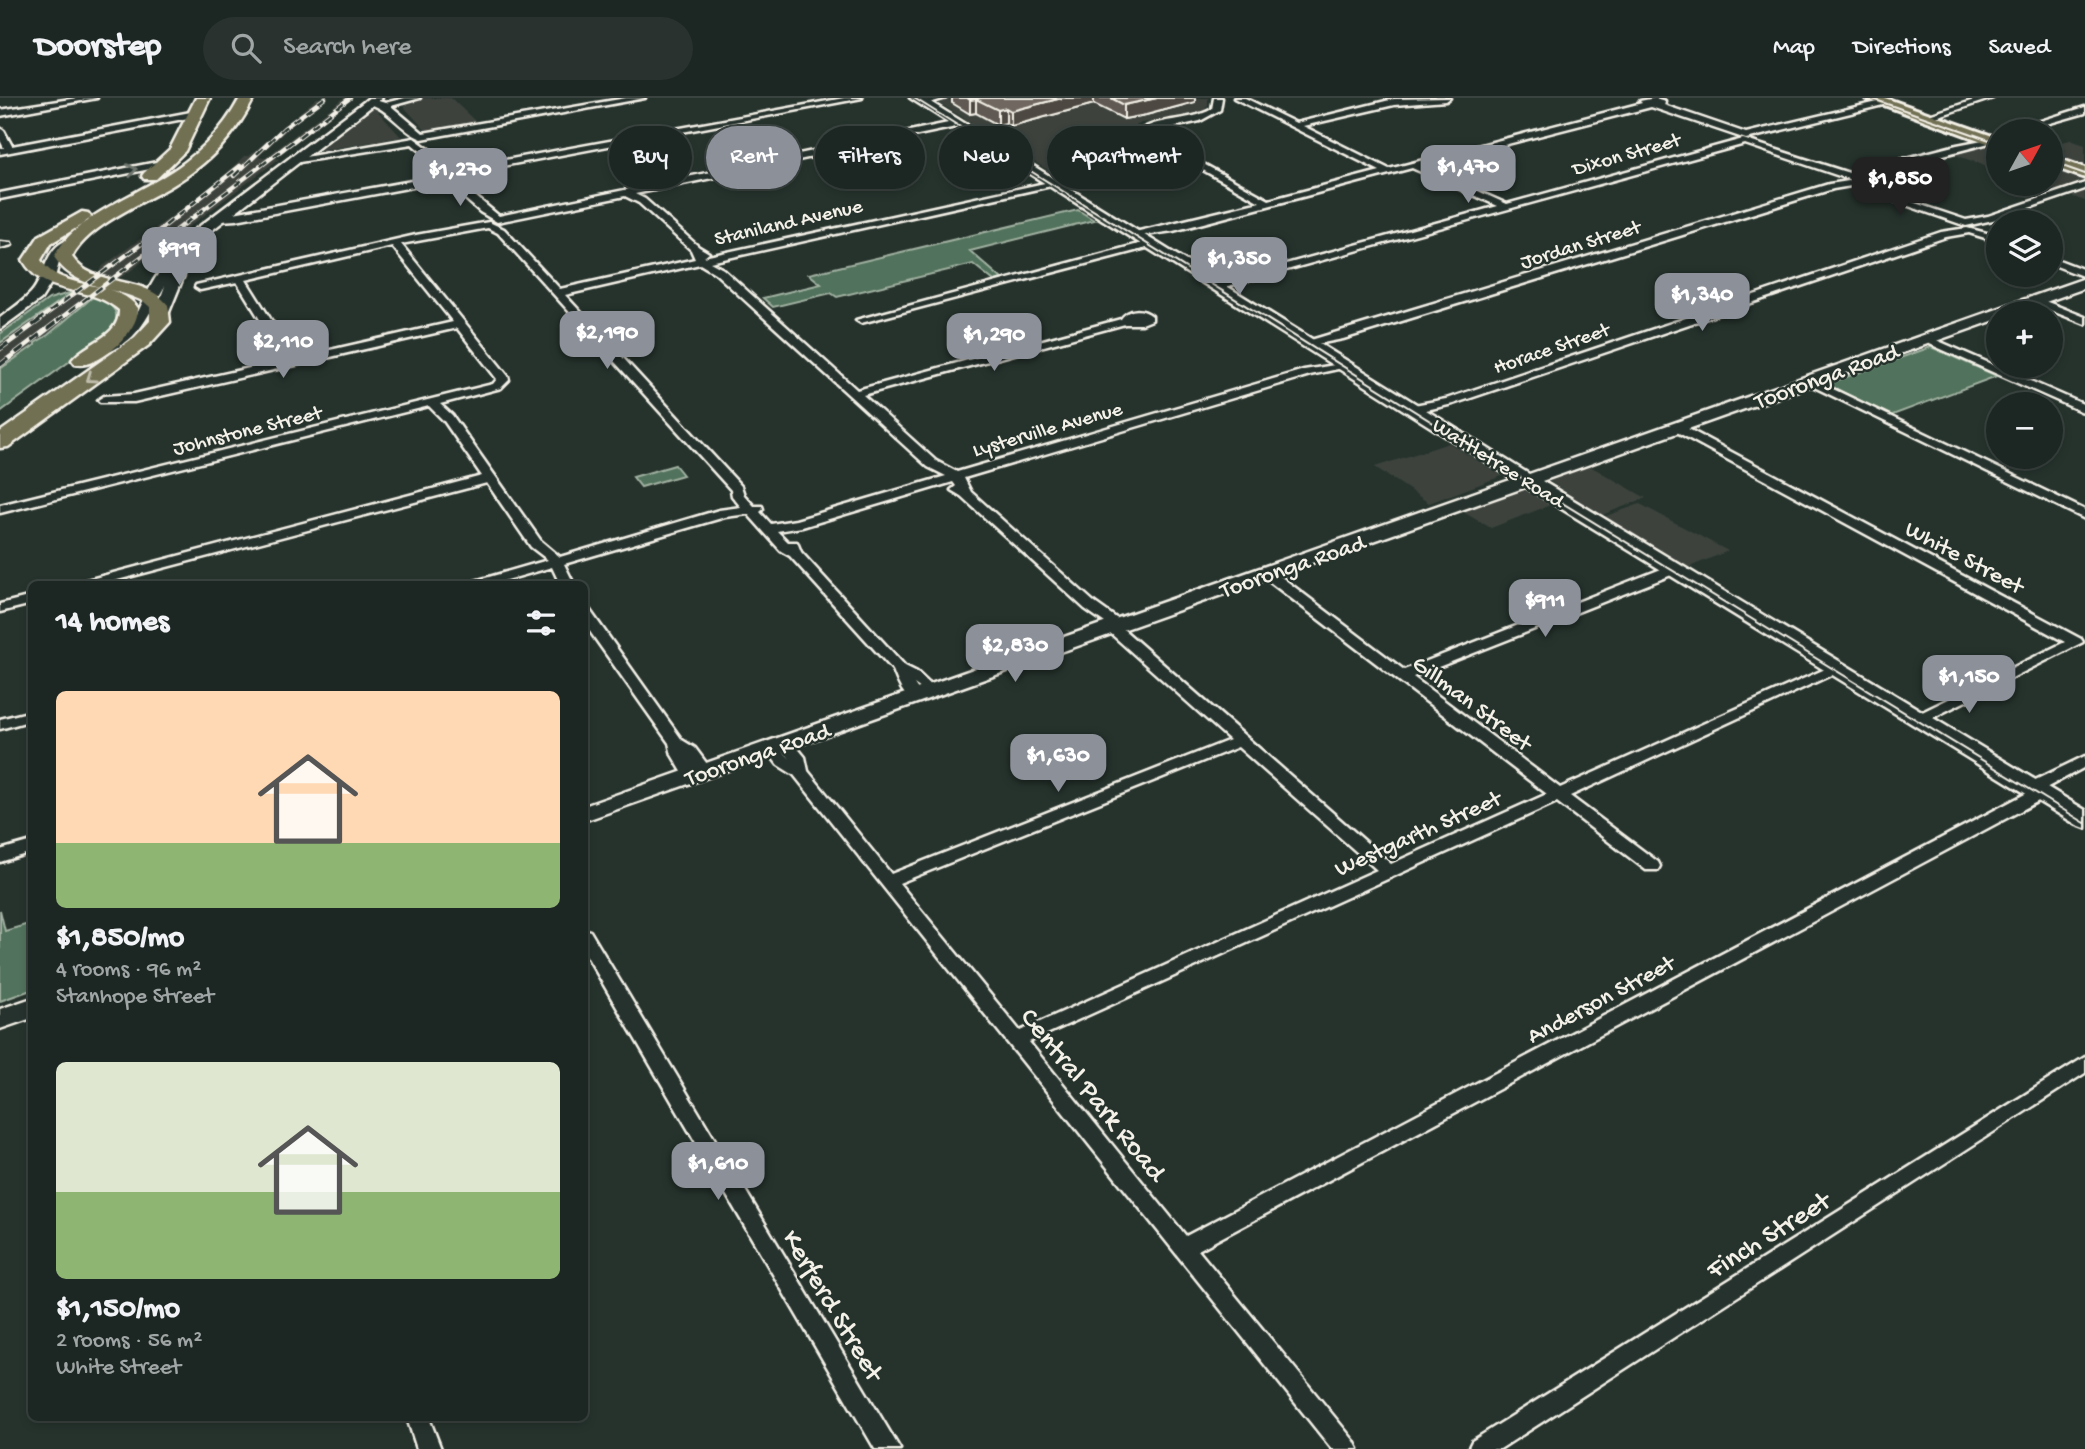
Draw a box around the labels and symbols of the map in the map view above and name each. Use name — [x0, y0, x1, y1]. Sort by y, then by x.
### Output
north arrow — [1986, 119, 2063, 196]
street label: Dixon Street — [1568, 128, 1686, 184]
pin: $1,470 — [1411, 146, 1525, 205]
pin: $1,270 — [403, 148, 517, 208]
pin: $1,850 — [1843, 158, 1957, 217]
one-way arrow — [126, 164, 138, 179]
street label: Staniland Avenue — [712, 195, 866, 254]
street label: Jordan Street — [1518, 216, 1646, 276]
pin: $919 — [138, 228, 220, 287]
pin: $1,350 — [1182, 238, 1296, 297]
pin: $1,340 — [1645, 274, 1759, 333]
pin: $2,190 — [550, 312, 664, 371]
pin: $1,290 — [937, 314, 1051, 373]
street label: Horace Street — [1491, 318, 1616, 382]
pin: $2,110 — [226, 320, 340, 380]
street label: Tooronga Road — [1749, 338, 1905, 419]
one-way arrow — [86, 370, 99, 382]
street label: Lysterville Avenue — [970, 398, 1127, 465]
street label: Johnstone Street — [171, 401, 327, 463]
street label: Wattletree Road — [1427, 414, 1569, 516]
street label: White Street — [1899, 516, 2030, 604]
street label: Tooronga Road — [1215, 529, 1371, 607]
pin: $911 — [1504, 580, 1586, 639]
pin: $2,830 — [958, 624, 1072, 684]
street label: Gillman Street — [1405, 650, 1538, 761]
pin: $1,150 — [1912, 656, 2026, 715]
street label: Tooronga Road — [680, 717, 836, 795]
pin: $1,630 — [1001, 734, 1115, 794]
street label: Westgarth Street — [1331, 785, 1508, 885]
street label: Anderson Street — [1523, 949, 1682, 1052]
street label: Central Park Road — [1011, 1002, 1173, 1191]
pin: $1,610 — [661, 1142, 775, 1202]
street label: Finch Street — [1701, 1184, 1839, 1288]
street label: Kerferd Street — [773, 1225, 890, 1390]

